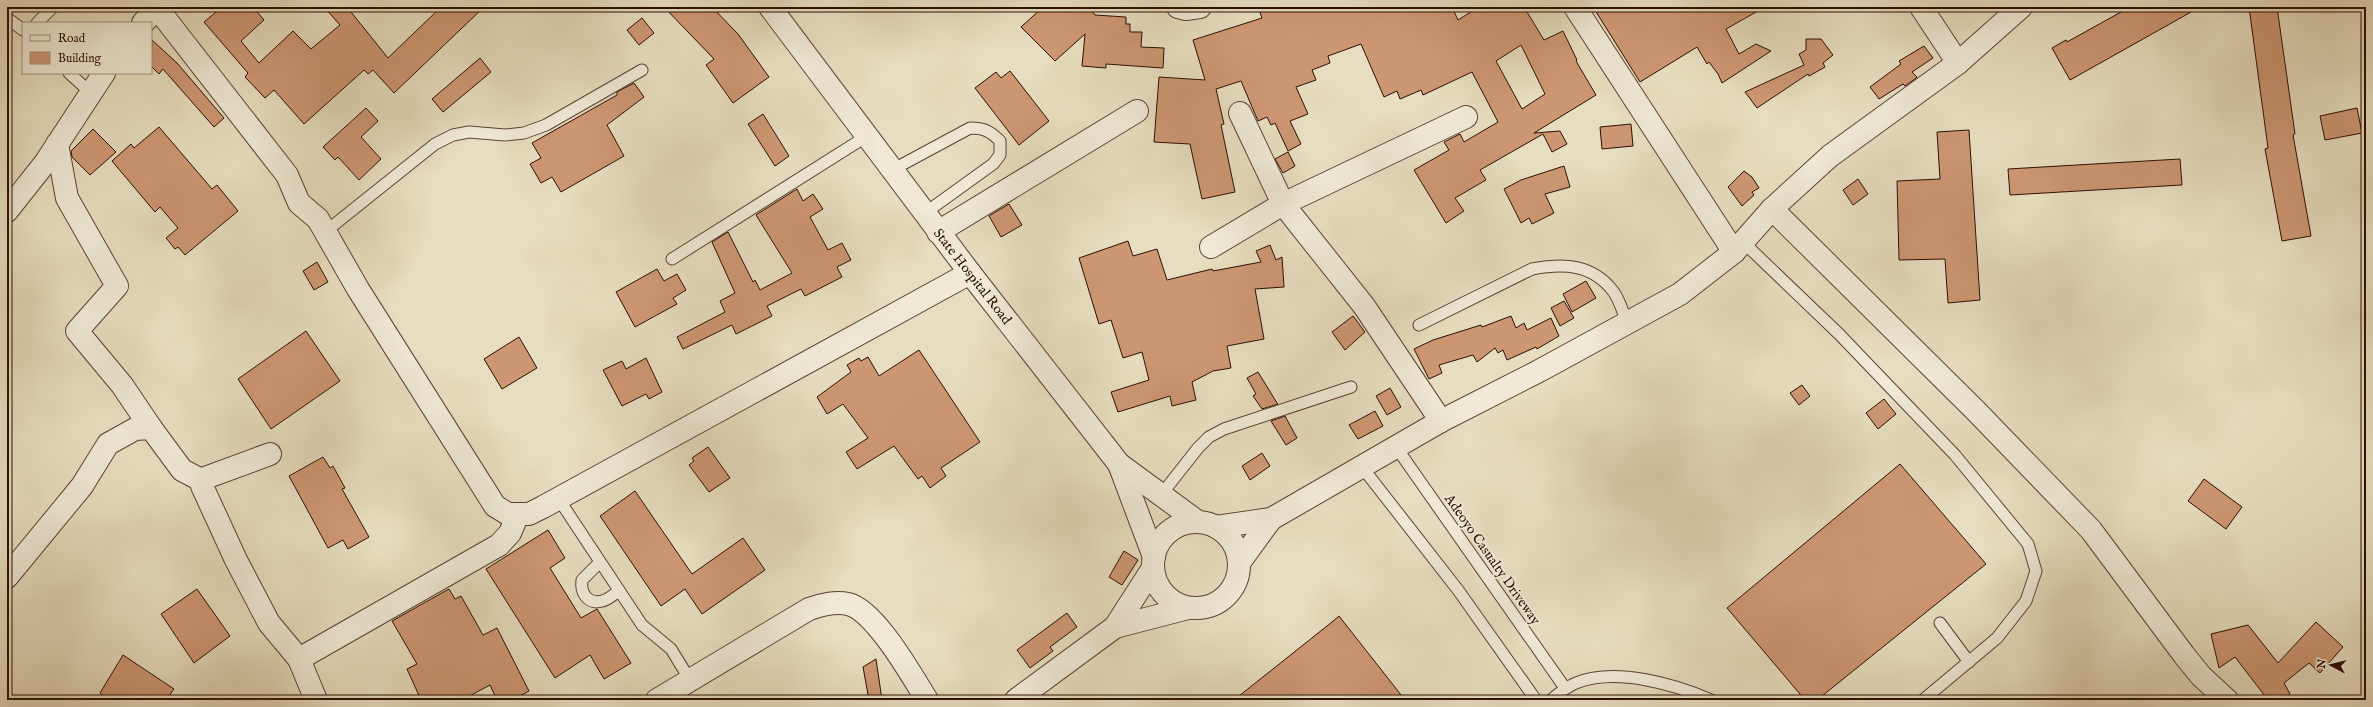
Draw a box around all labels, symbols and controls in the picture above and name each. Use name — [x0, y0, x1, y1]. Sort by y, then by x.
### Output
legend — [22, 22, 152, 74]
text: Road — [58, 31, 86, 46]
text: Building — [58, 51, 102, 66]
street label: State Hospital Road — [929, 225, 1016, 329]
street label: Adeoyo Casualty Driveway — [1440, 490, 1544, 629]
north arrow — [2311, 645, 2351, 685]
text: N — [2314, 658, 2330, 670]

